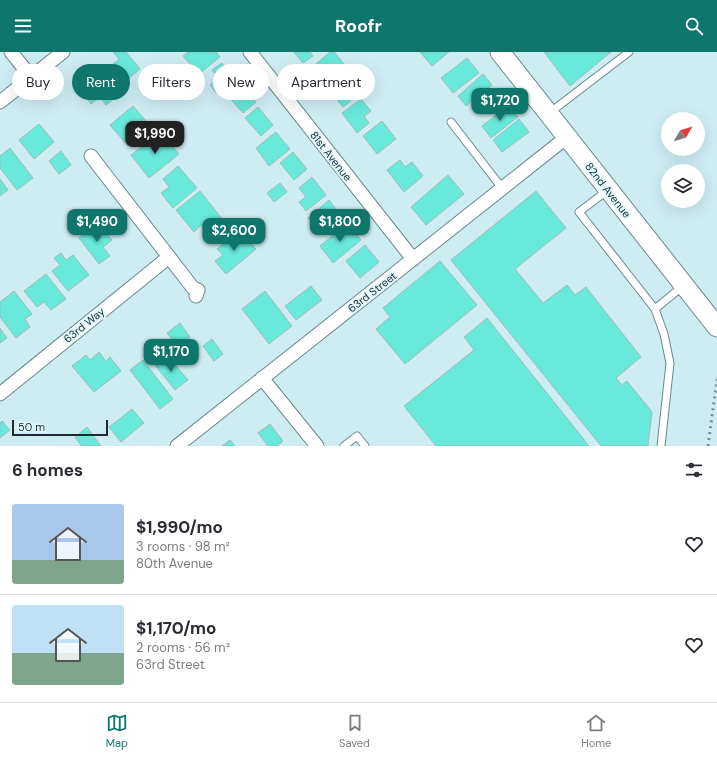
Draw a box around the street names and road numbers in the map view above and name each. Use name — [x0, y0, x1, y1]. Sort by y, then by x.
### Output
street label: 81st Avenue — [307, 128, 355, 184]
street label: 82nd Avenue — [582, 160, 634, 220]
street label: 63rd Street — [345, 269, 399, 315]
street label: 63rd Way — [61, 304, 107, 346]

